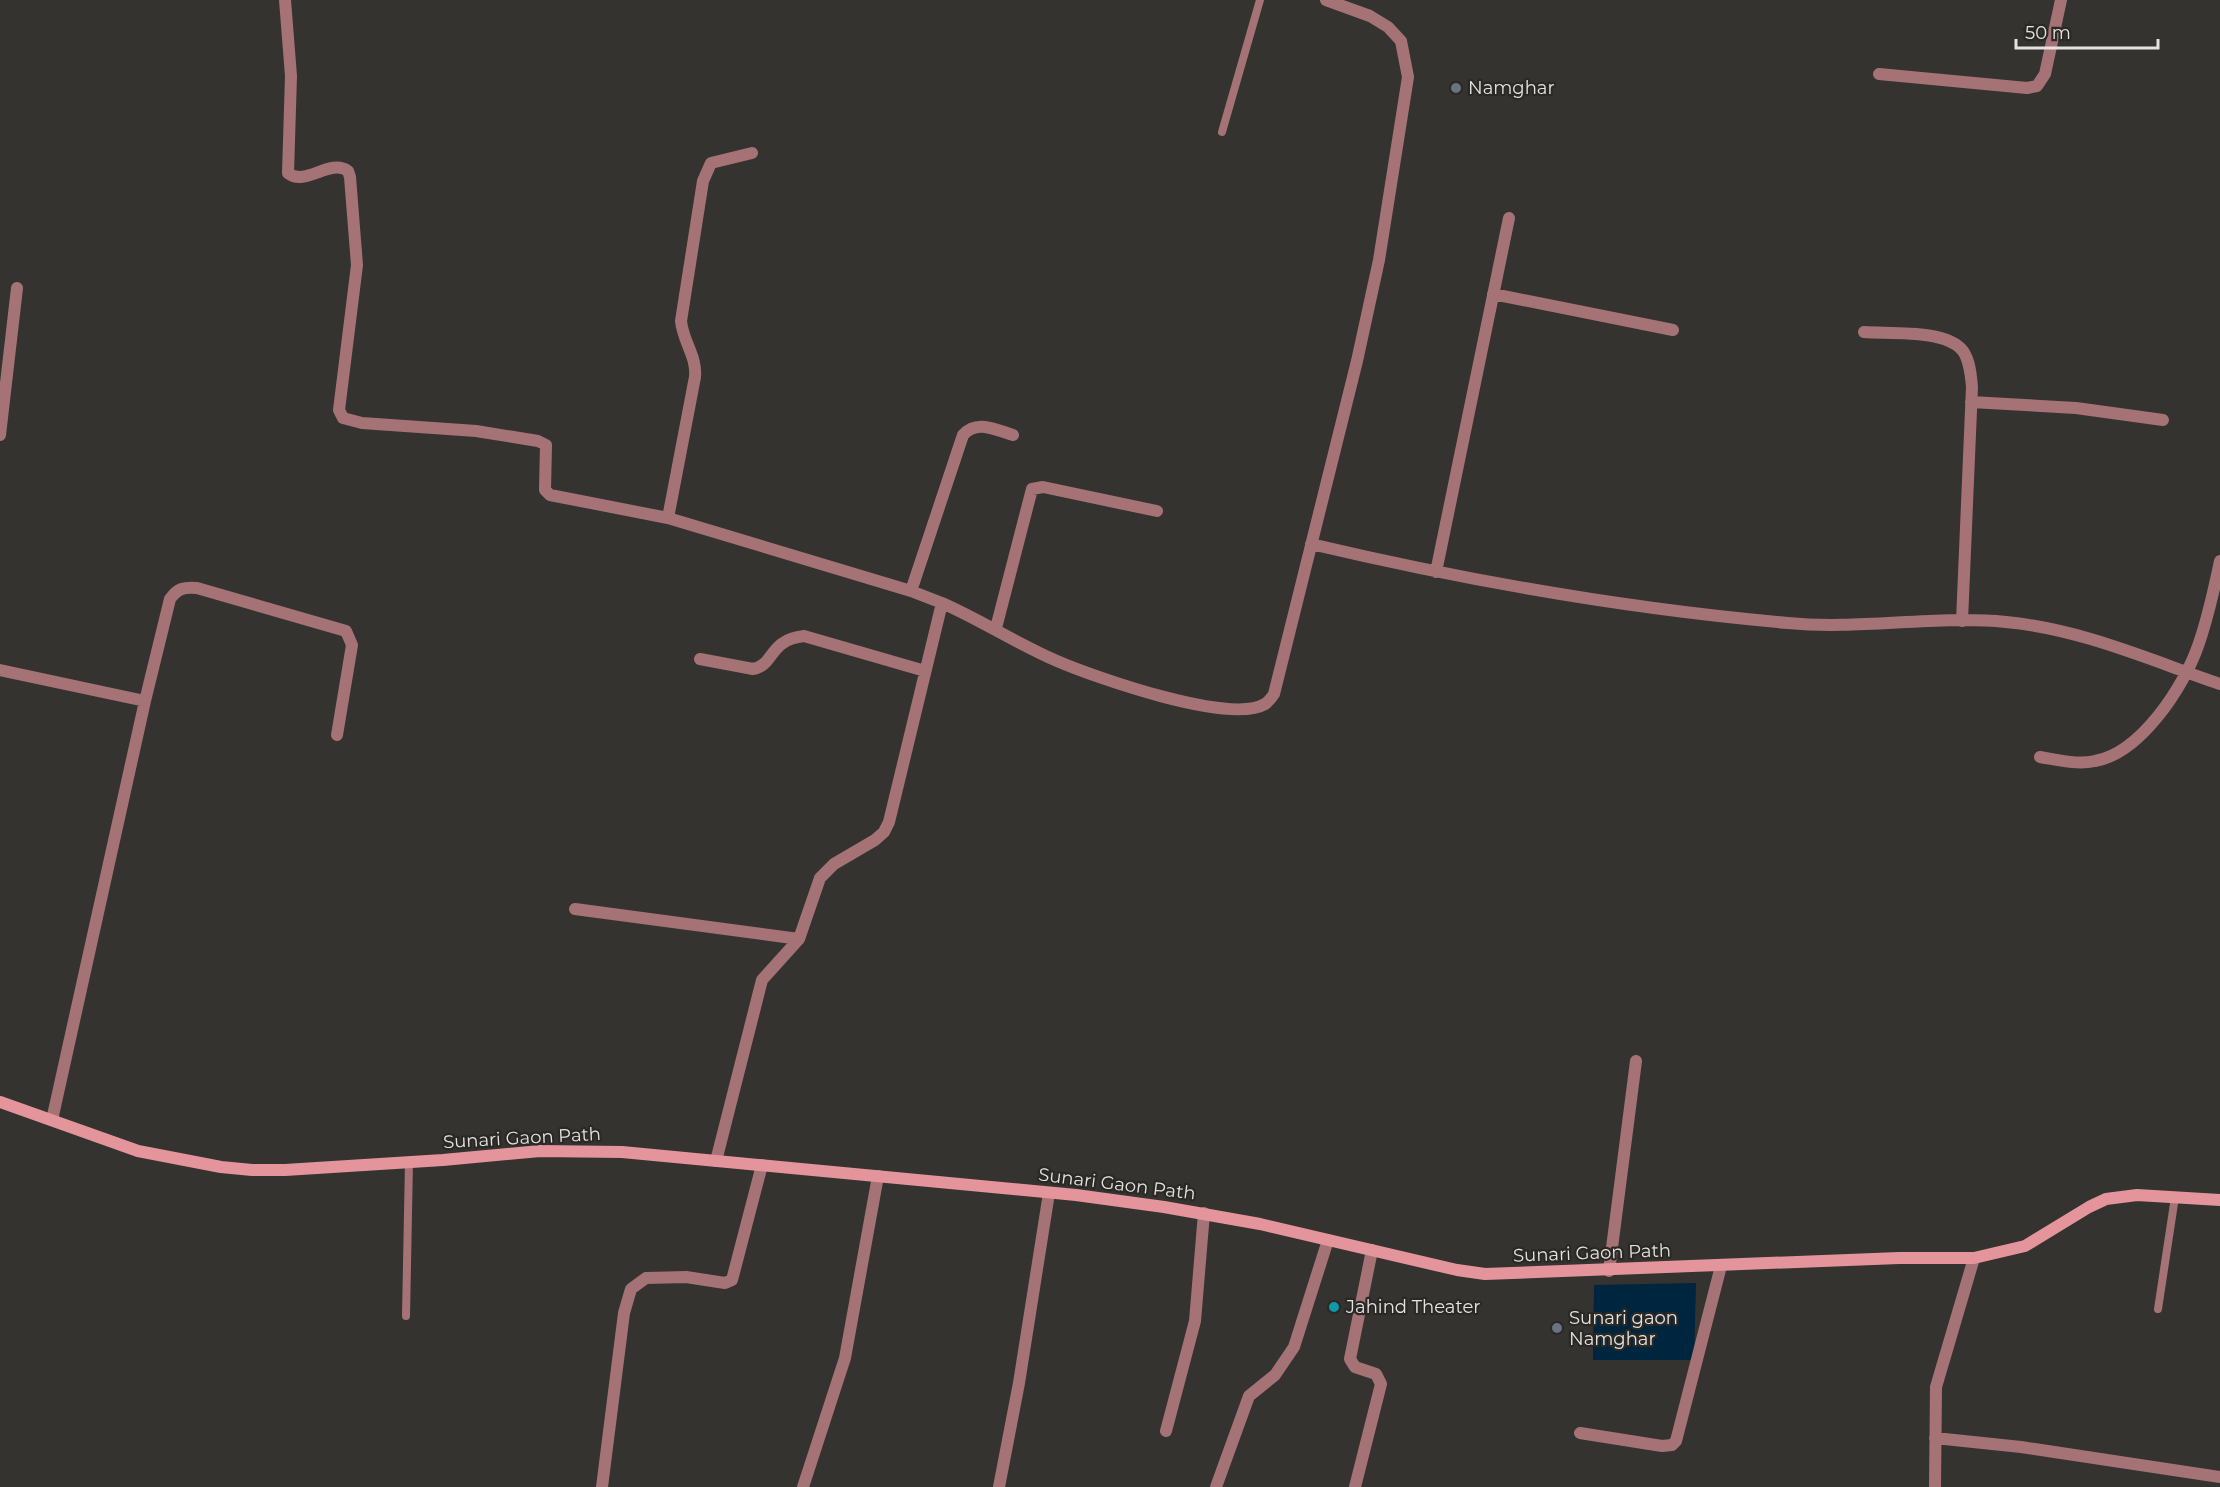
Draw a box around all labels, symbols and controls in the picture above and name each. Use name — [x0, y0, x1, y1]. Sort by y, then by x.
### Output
scale bar — [2016, 12, 2158, 50]
text: 50 m — [2025, 22, 2071, 44]
place label: Namghar — [1468, 77, 1555, 99]
marker: Namghar — [1449, 81, 1463, 95]
street label: Sunari Gaon Path — [443, 1123, 601, 1153]
street label: Sunari Gaon Path — [1037, 1163, 1197, 1205]
street label: Sunari Gaon Path — [1513, 1239, 1671, 1267]
place label: Jahind Theater — [1345, 1296, 1481, 1318]
marker: Jahind Theater — [1327, 1300, 1341, 1314]
place label: Sunari gaon Namghar — [1569, 1307, 1678, 1350]
marker: Sunari gaon Namghar — [1550, 1321, 1564, 1335]

